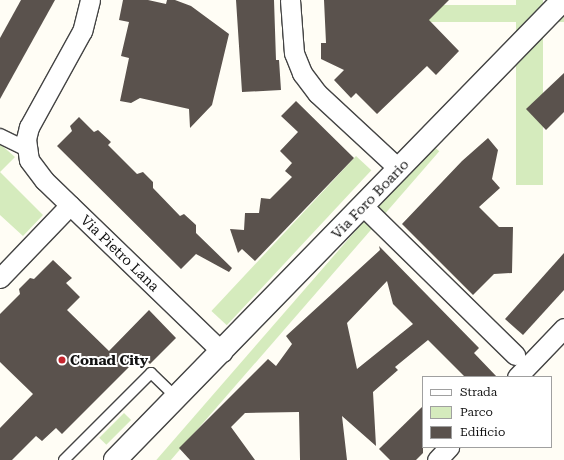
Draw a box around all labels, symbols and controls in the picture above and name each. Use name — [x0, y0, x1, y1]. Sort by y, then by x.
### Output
street label: Via Foro Boario — [328, 156, 412, 242]
street label: Via Pietro Lana — [77, 211, 163, 295]
place label: Conad City — [70, 352, 148, 368]
marker: Conad City — [57, 355, 67, 365]
legend — [422, 376, 552, 448]
text: Strada — [460, 385, 497, 399]
text: Parco — [460, 405, 493, 419]
text: Edificio — [460, 425, 505, 439]

